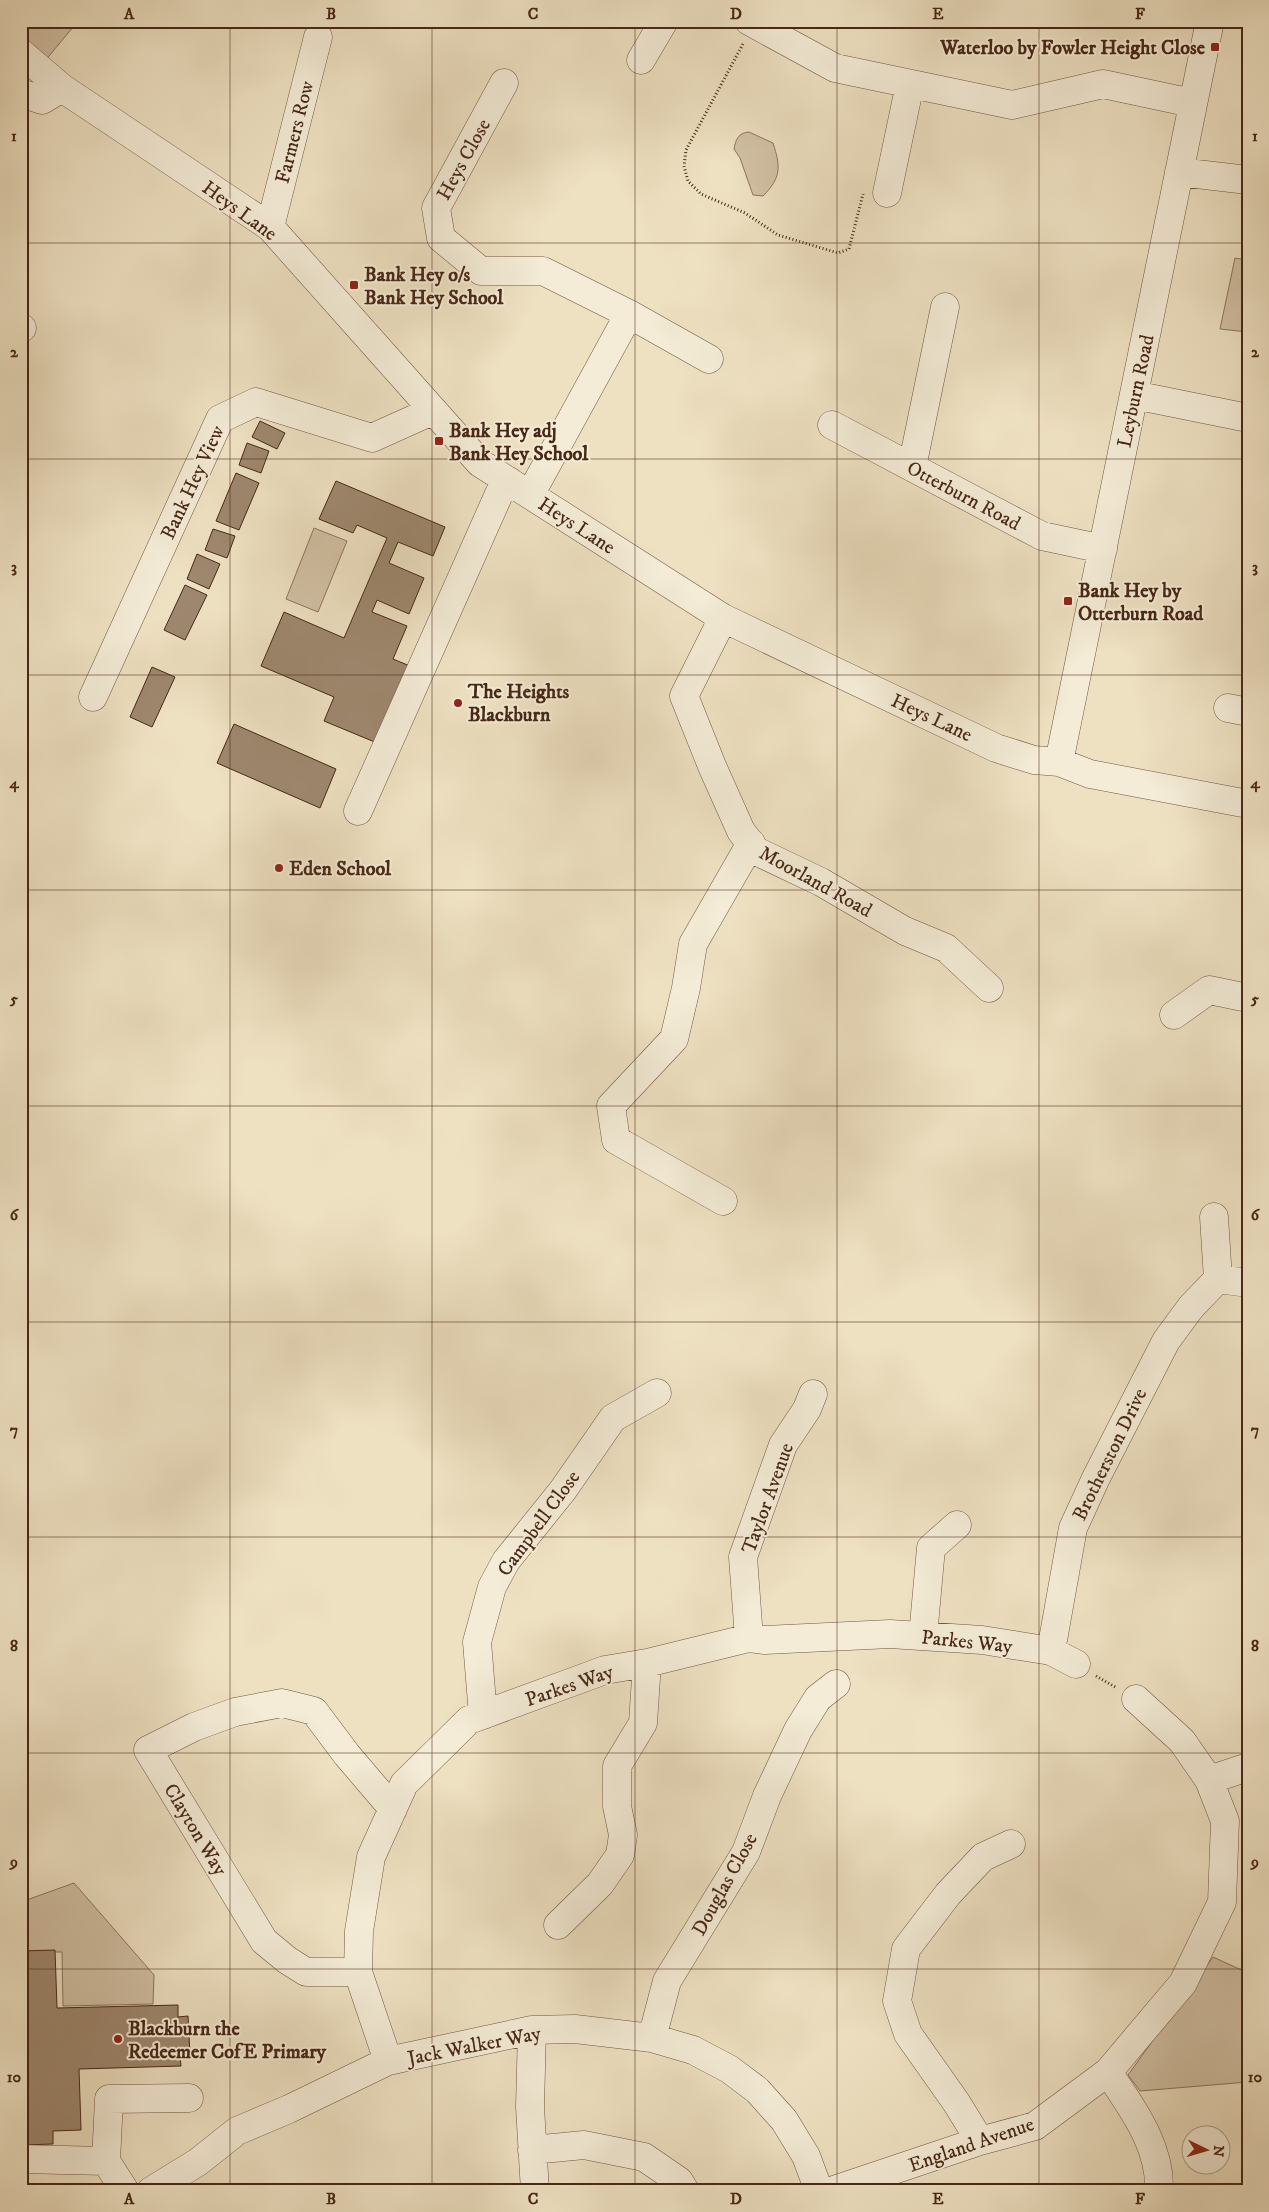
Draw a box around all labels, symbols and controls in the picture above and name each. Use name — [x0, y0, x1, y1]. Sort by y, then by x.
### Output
text: A — [123, 4, 135, 24]
text: B — [326, 4, 336, 24]
text: C — [528, 4, 538, 24]
text: D — [730, 4, 742, 24]
text: E — [932, 4, 944, 24]
text: F — [1135, 4, 1145, 24]
place label: Waterloo by Fowler Height Close — [939, 36, 1206, 61]
marker: Waterloo by Fowler Height Close — [1209, 41, 1221, 53]
street label: Farmers Row — [271, 78, 320, 186]
street label: Heys Close — [432, 115, 497, 205]
text: 1 — [11, 126, 17, 146]
text: 1 — [1252, 126, 1258, 146]
street label: Heys Lane — [197, 176, 282, 247]
place label: Bank Hey o/s Bank Hey School — [364, 263, 504, 311]
marker: Bank Hey o/s Bank Hey School — [348, 279, 360, 291]
street label: Leyburn Road — [1112, 333, 1161, 450]
text: 2 — [10, 342, 19, 362]
text: 2 — [1251, 342, 1260, 362]
place label: Bank Hey adj Bank Hey School — [449, 419, 589, 467]
street label: Bank Hey View — [156, 421, 231, 544]
marker: Bank Hey adj Bank Hey School — [433, 435, 445, 447]
street label: Otterburn Road — [902, 456, 1025, 537]
street label: Heys Lane — [533, 492, 619, 560]
text: 3 — [11, 557, 17, 577]
text: 3 — [1252, 557, 1258, 577]
place label: Bank Hey by Otterburn Road — [1078, 579, 1204, 627]
marker: Bank Hey by Otterburn Road — [1062, 595, 1074, 607]
place label: The Heights Blackburn — [467, 680, 570, 728]
street label: Heys Lane — [887, 689, 976, 748]
marker: The Heights Blackburn — [452, 697, 464, 709]
text: 4 — [8, 773, 19, 793]
text: 4 — [1249, 773, 1260, 793]
street label: Moorland Road — [754, 841, 876, 924]
place label: Eden School — [289, 857, 392, 882]
marker: Eden School — [273, 862, 285, 874]
text: 5 — [9, 989, 18, 1009]
text: 5 — [1250, 989, 1259, 1009]
text: 6 — [10, 1205, 20, 1225]
text: 6 — [1251, 1205, 1261, 1225]
street label: Brotherston Drive — [1067, 1384, 1153, 1525]
text: 7 — [10, 1420, 18, 1440]
text: 7 — [1251, 1420, 1259, 1440]
street label: Taylor Avenue — [737, 1440, 800, 1557]
street label: Campbell Close — [492, 1466, 586, 1582]
street label: Parkes Way — [920, 1625, 1014, 1660]
text: 8 — [10, 1636, 18, 1656]
text: 8 — [1251, 1636, 1259, 1656]
street label: Parkes Way — [522, 1660, 617, 1713]
street label: Clayton Way — [157, 1779, 232, 1881]
street label: Douglas Close — [687, 1829, 764, 1940]
text: 9 — [9, 1852, 18, 1872]
text: 9 — [1250, 1852, 1259, 1872]
place label: Blackburn the Redeemer CofE Primary — [128, 2017, 327, 2065]
street label: Jack Walker Way — [404, 2021, 544, 2072]
marker: Blackburn the Redeemer CofE Primary — [112, 2033, 124, 2045]
text: 10 — [7, 2067, 22, 2087]
text: 10 — [1248, 2067, 1263, 2087]
street label: England Avenue — [905, 2112, 1038, 2179]
north arrow — [1182, 2124, 1232, 2174]
text: N — [1208, 2145, 1227, 2158]
text: A — [123, 2189, 135, 2209]
text: B — [326, 2189, 336, 2209]
text: C — [528, 2189, 538, 2209]
text: D — [730, 2189, 742, 2209]
text: E — [932, 2189, 944, 2209]
text: F — [1135, 2189, 1145, 2209]

